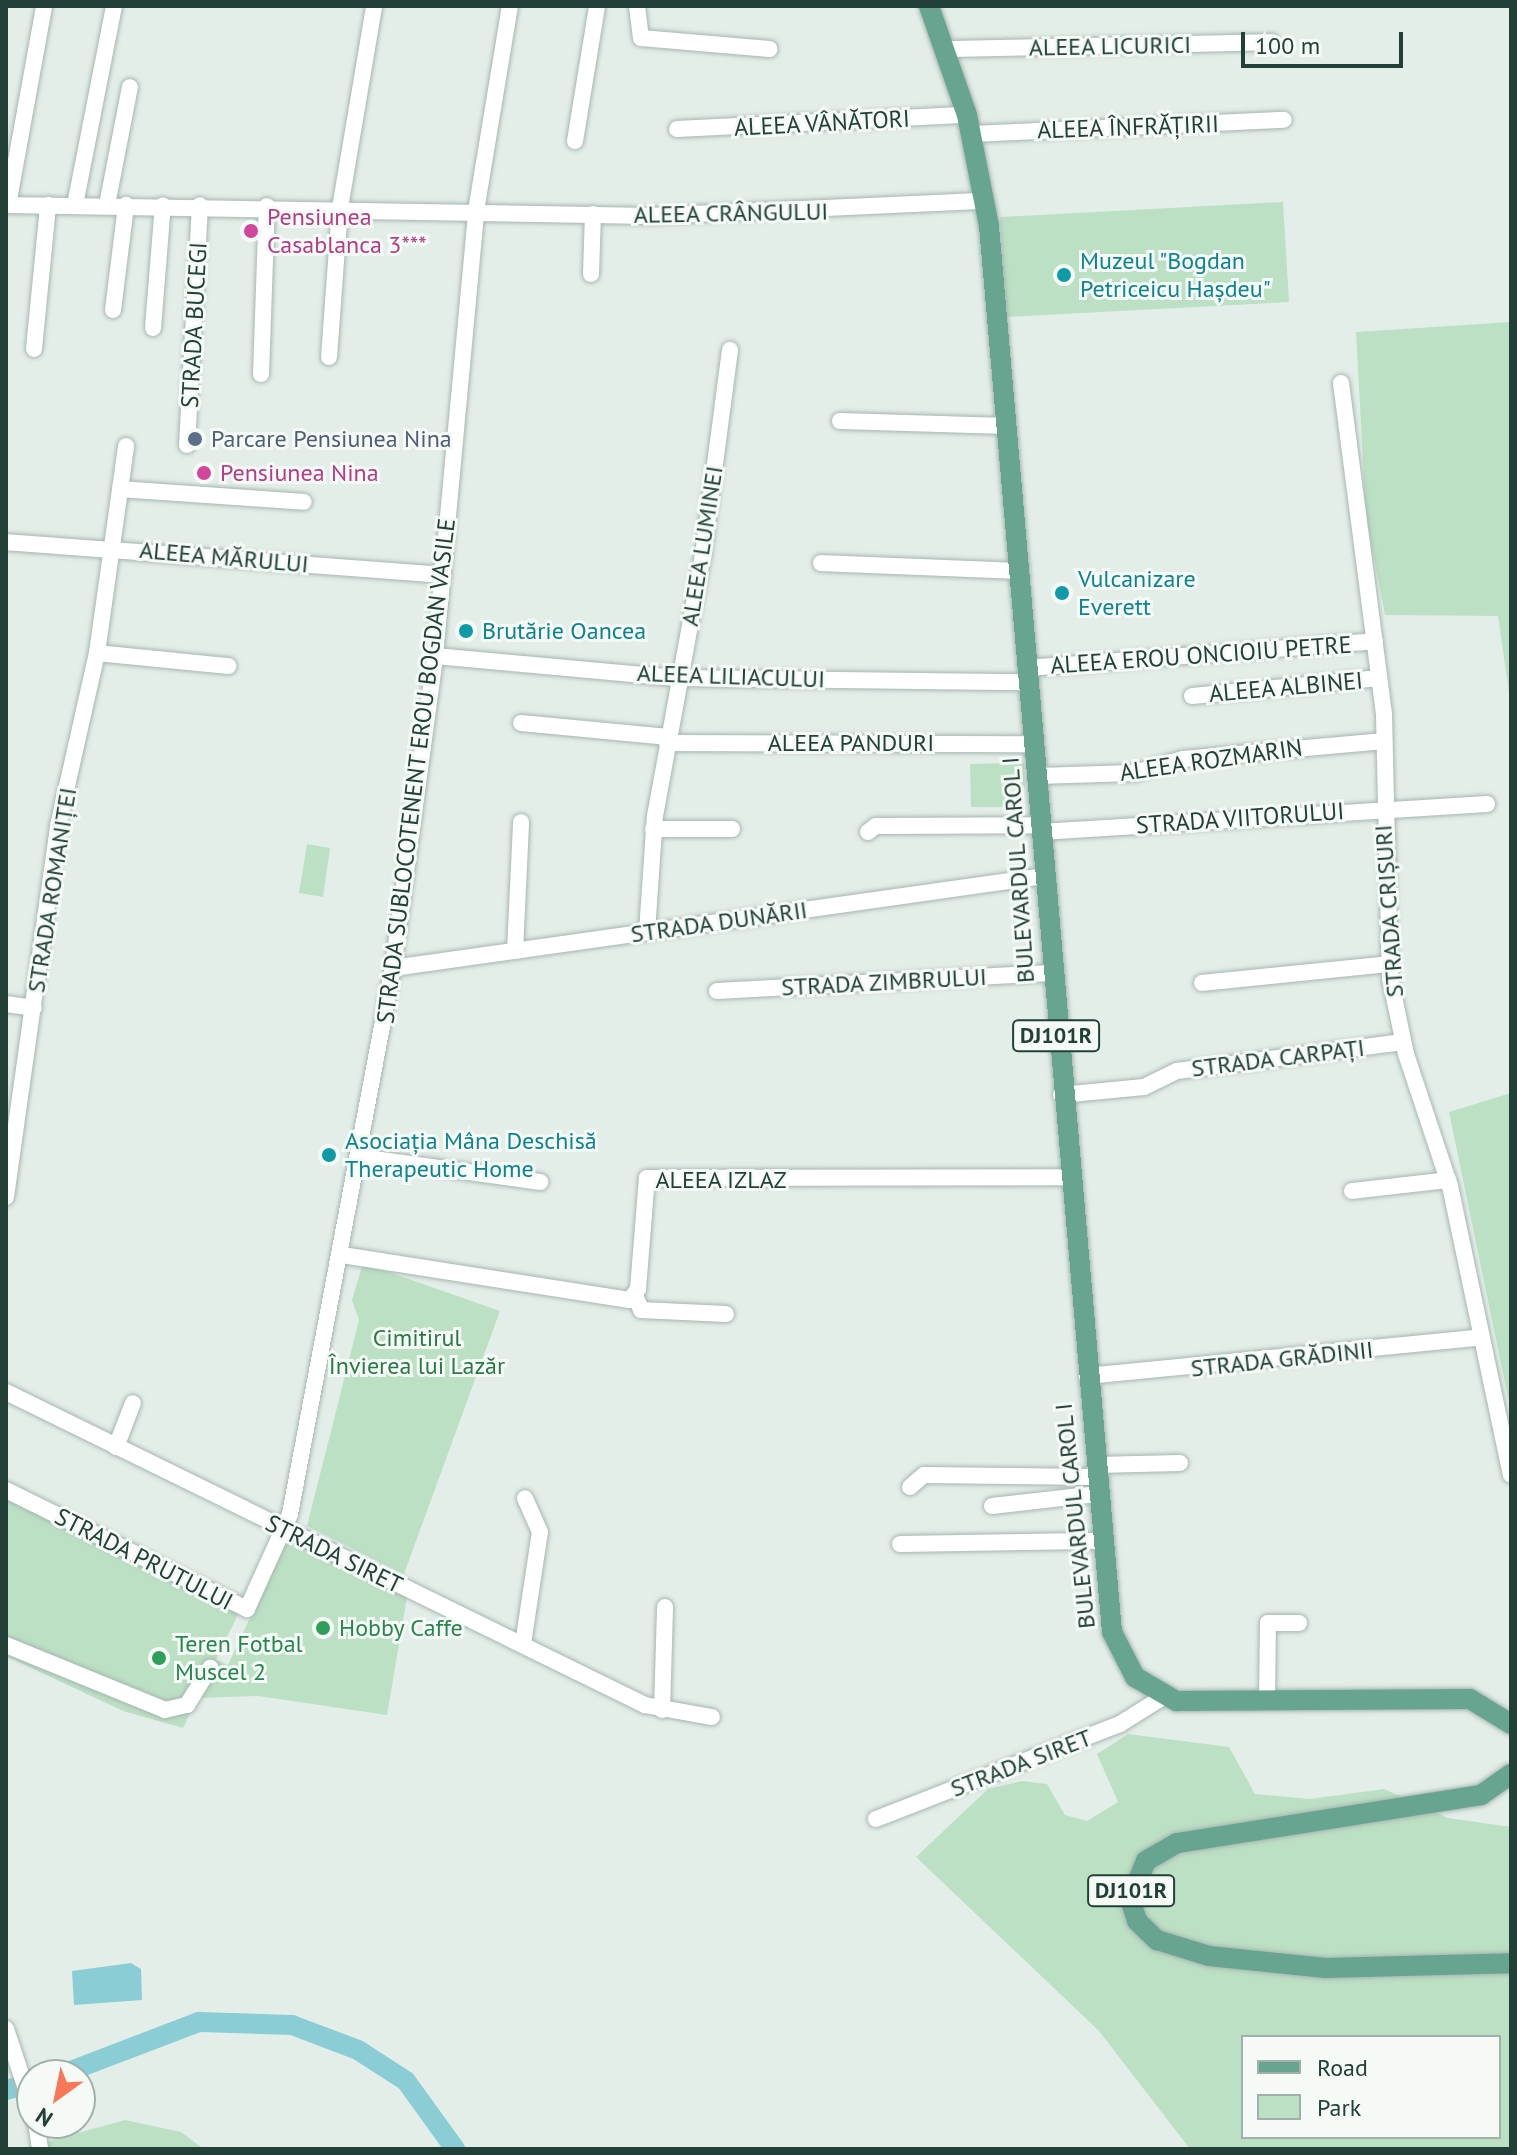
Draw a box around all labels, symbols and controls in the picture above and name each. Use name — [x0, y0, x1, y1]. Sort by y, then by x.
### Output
scale bar — [1245, 16, 1407, 66]
street label: ALEEA LICURICI — [1028, 30, 1192, 62]
text: 100 m — [1255, 30, 1320, 61]
street label: ALEEA VÂNĂTORI — [733, 104, 911, 142]
street label: ALEEA ÎNFRĂȚIRII — [1036, 109, 1220, 145]
street label: ALEEA CRÂNGULUI — [633, 197, 829, 229]
place label: Pensiunea Casablanca 3*** — [267, 203, 427, 259]
marker: Pensiunea Casablanca 3*** — [242, 222, 260, 240]
street label: STRADA BUCEGI — [175, 241, 213, 409]
place label: Muzeul "Bogdan Petriceicu Hașdeu" — [1080, 247, 1271, 303]
marker: Muzeul "Bogdan Petriceicu Hașdeu" — [1055, 266, 1073, 284]
place label: Parcare Pensiunea Nina — [211, 425, 452, 453]
marker: Parcare Pensiunea Nina — [186, 430, 204, 448]
place label: Pensiunea Nina — [220, 459, 379, 487]
street label: ALEEA LUMINEI — [675, 463, 729, 629]
marker: Pensiunea Nina — [195, 464, 213, 482]
street label: STRADA SUBLOCOTENENT EROU BOGDAN VASILE — [371, 515, 461, 1027]
street label: ALEEA MĂRULUI — [138, 535, 310, 579]
place label: Vulcanizare Everett — [1078, 565, 1196, 621]
marker: Vulcanizare Everett — [1053, 584, 1071, 602]
place label: Brutărie Oancea — [482, 617, 646, 645]
marker: Brutărie Oancea — [457, 622, 475, 640]
street label: ALEEA EROU ONCIOIU PETRE — [1049, 630, 1353, 680]
street label: ALEEA LILIACULUI — [636, 658, 826, 694]
street label: ALEEA ALBINEI — [1207, 666, 1365, 708]
street label: ALEEA PANDURI — [767, 729, 935, 757]
street label: ALEEA ROZMARIN — [1117, 733, 1305, 787]
street label: BULEVARDUL CAROL I — [996, 755, 1040, 985]
street label: STRADA ROMANIȚEI — [21, 785, 83, 995]
street label: STRADA VIITORULUI — [1134, 796, 1346, 840]
street label: STRADA CRIȘURI — [1369, 823, 1409, 999]
street label: STRADA DUNĂRII — [628, 895, 810, 949]
street label: STRADA ZIMBRULUI — [780, 962, 988, 1002]
road number: DJ101R — [1012, 1018, 1100, 1054]
street label: STRADA CARPAȚI — [1189, 1033, 1367, 1083]
place label: Asociația Mâna Deschisă Therapeutic Home — [345, 1127, 597, 1183]
marker: Asociația Mâna Deschisă Therapeutic Home — [320, 1146, 338, 1164]
street label: ALEEA IZLAZ — [655, 1166, 787, 1194]
park label: Cimitirul Învierea lui Lazăr — [329, 1324, 505, 1380]
street label: STRADA GRĂDINII — [1189, 1335, 1375, 1383]
street label: BULEVARDUL CAROL I — [1049, 1401, 1101, 1631]
street label: STRADA PRUTULUI — [50, 1502, 238, 1616]
street label: STRADA SIRET — [261, 1508, 407, 1600]
place label: Hobby Caffe — [339, 1614, 464, 1642]
marker: Hobby Caffe — [314, 1619, 332, 1637]
place label: Teren Fotbal Muscel 2 — [175, 1630, 303, 1686]
marker: Teren Fotbal Muscel 2 — [150, 1649, 168, 1667]
street label: STRADA SIRET — [946, 1723, 1096, 1803]
road number: DJ101R — [1087, 1873, 1175, 1909]
legend — [1241, 2035, 1501, 2139]
text: Road — [1317, 2052, 1368, 2083]
north arrow — [16, 2059, 96, 2139]
text: Park — [1317, 2092, 1361, 2123]
text: N — [30, 2102, 58, 2133]

